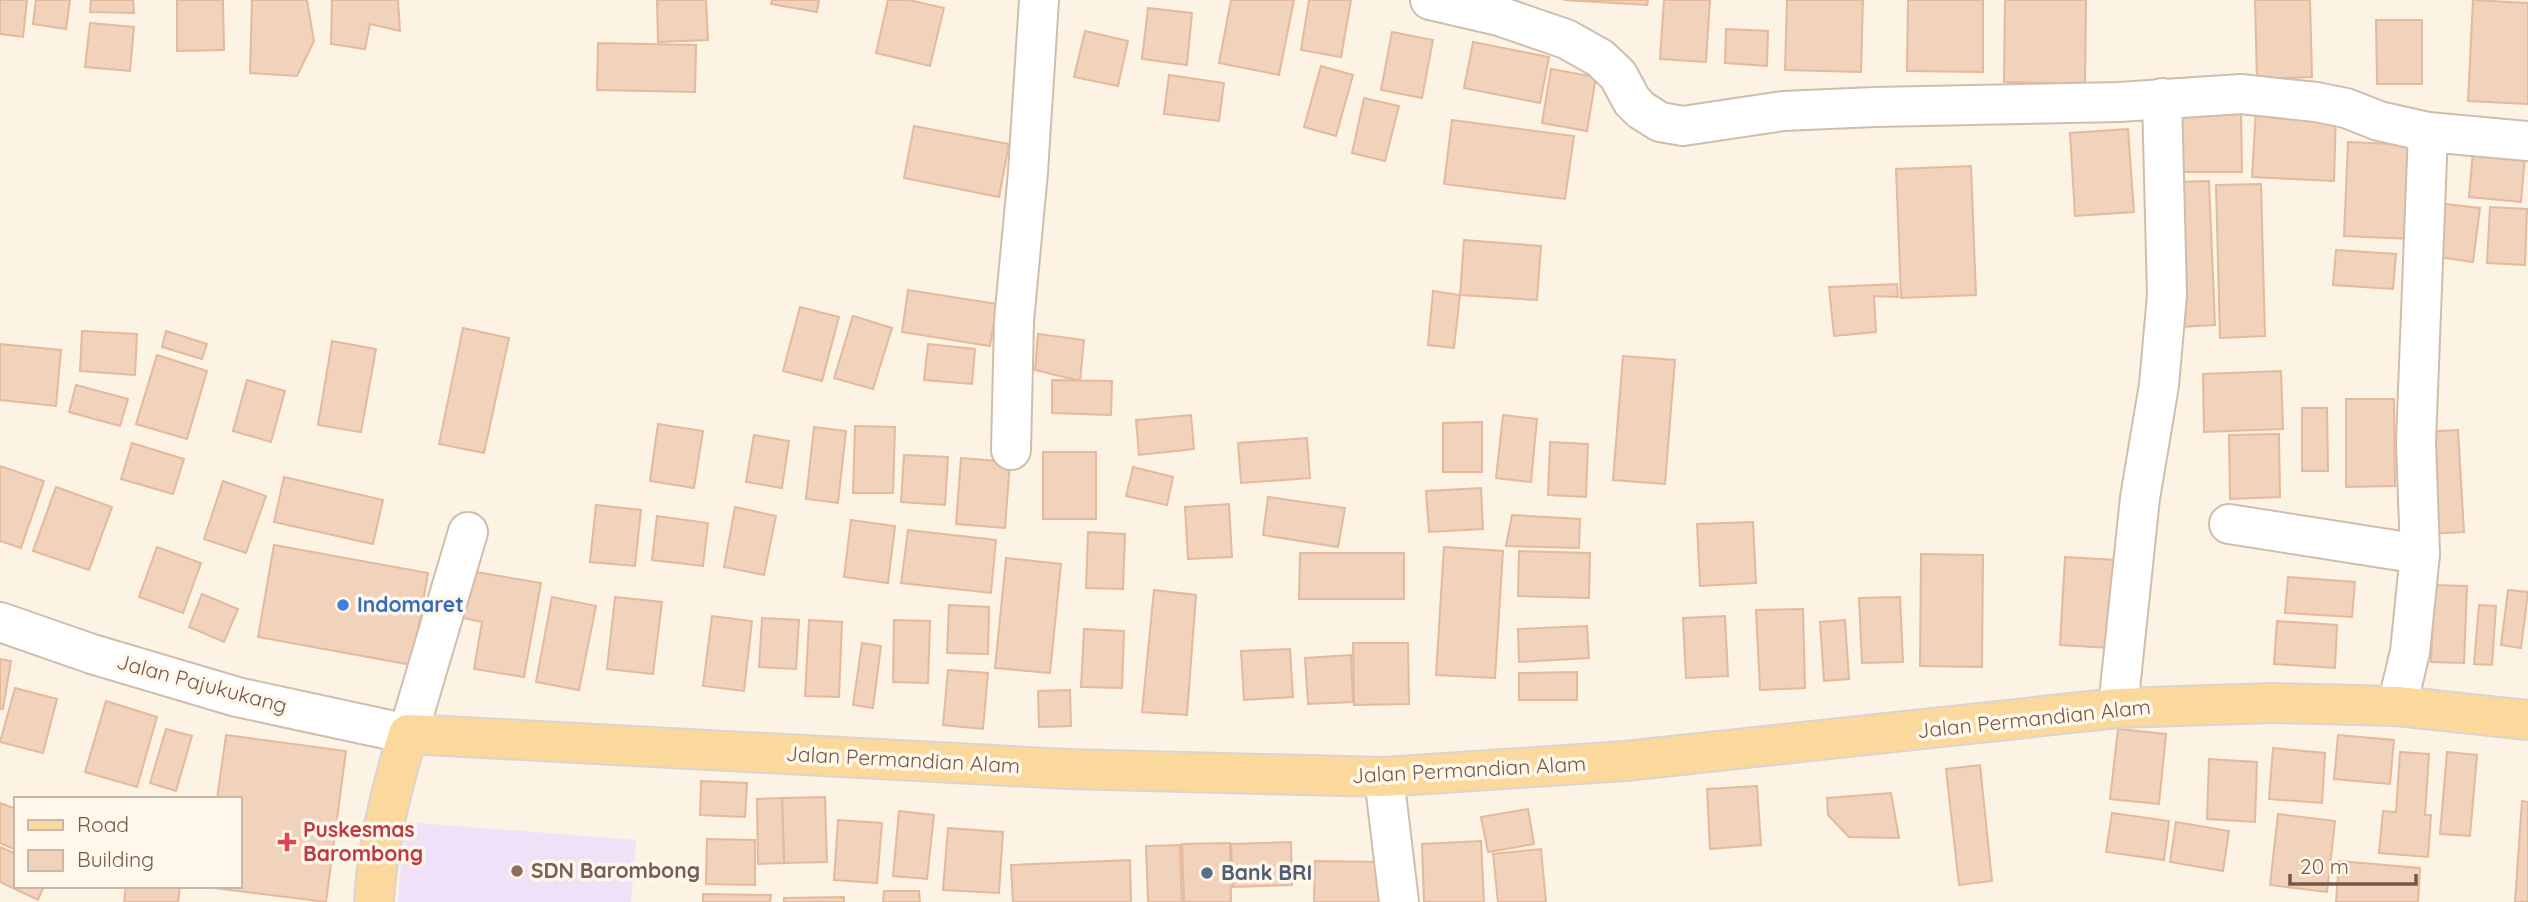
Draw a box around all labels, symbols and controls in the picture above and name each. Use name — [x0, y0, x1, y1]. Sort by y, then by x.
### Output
place label: Indomaret — [357, 591, 464, 617]
marker: Indomaret — [335, 597, 351, 613]
street label: Jalan Pajukukang — [114, 648, 290, 718]
street label: Jalan Permandian Alam — [1916, 693, 2152, 743]
street label: Jalan Permandian Alam — [785, 740, 1021, 778]
street label: Jalan Permandian Alam — [1351, 750, 1587, 788]
legend — [14, 797, 242, 888]
text: Road — [77, 811, 129, 837]
place label: Puskesmas Barombong — [303, 816, 423, 866]
marker: Puskesmas Barombong — [277, 832, 297, 852]
scale bar — [2290, 842, 2416, 886]
text: Building — [77, 846, 154, 872]
text: 20 m — [2300, 853, 2349, 879]
place label: SDN Barombong — [531, 857, 700, 883]
place label: Bank BRI — [1221, 859, 1312, 885]
marker: SDN Barombong — [509, 863, 525, 879]
marker: Bank BRI — [1199, 865, 1215, 881]

